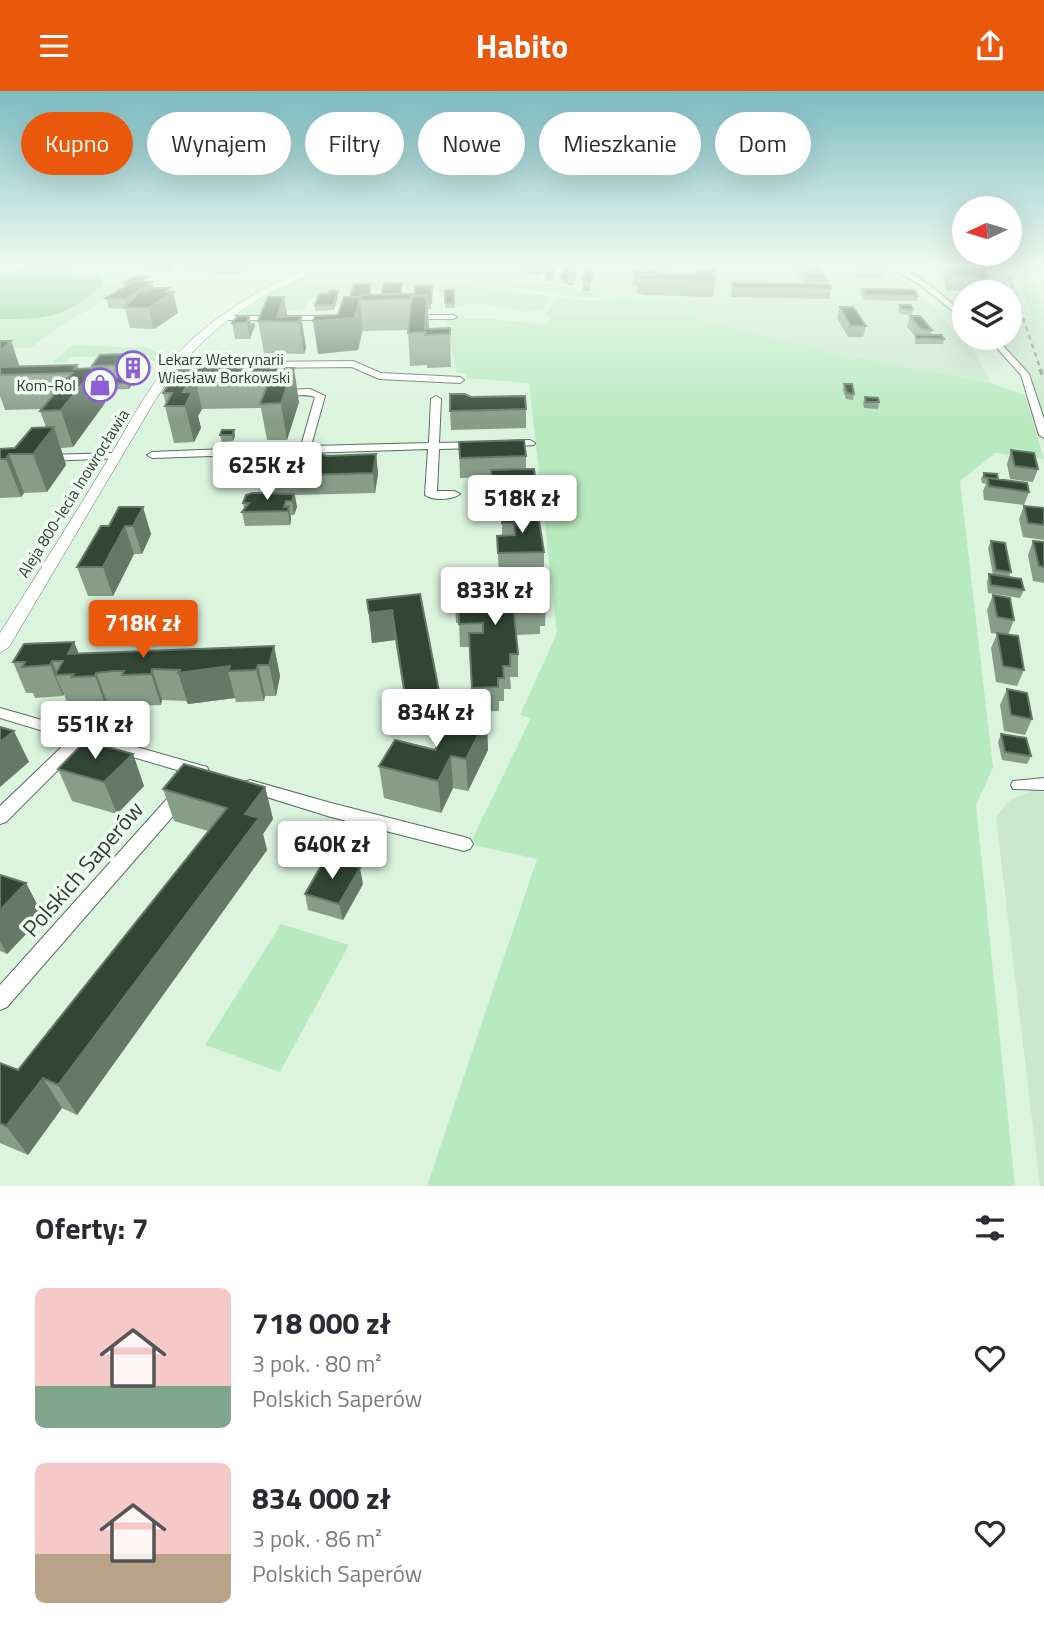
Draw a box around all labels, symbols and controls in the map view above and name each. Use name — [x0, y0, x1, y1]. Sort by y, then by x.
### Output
text: Habito — [476, 22, 568, 70]
icon: menu — [35, 27, 73, 65]
icon: share — [971, 27, 1009, 65]
chip: Kupno — [21, 112, 133, 175]
chip: Wynajem — [147, 112, 291, 175]
chip: Filtry — [305, 112, 404, 175]
chip: Nowe — [418, 112, 525, 175]
chip: Mieszkanie — [539, 112, 701, 175]
chip: Dom — [715, 112, 811, 175]
north arrow — [952, 196, 1022, 266]
map controls — [952, 196, 1022, 350]
button: layers — [952, 280, 1022, 350]
place label: Lekarz Weterynarii Wiesław Borkowski — [158, 347, 290, 389]
building icon: Lekarz Weterynarii Wiesław Borkowski — [114, 349, 152, 387]
shop icon: Kom-Rol — [81, 366, 119, 404]
place label: Kom-Rol — [16, 373, 76, 397]
street label: Aleja 800-lecia Inowrocławia — [11, 404, 135, 582]
pin: 625K zł — [202, 443, 332, 502]
text: 625K zł — [229, 447, 305, 482]
pin: 518K zł — [457, 475, 587, 535]
text: 518K zł — [484, 480, 560, 515]
pin: 833K zł — [430, 567, 560, 627]
text: 833K zł — [457, 572, 533, 607]
pin: 718K zł — [78, 601, 208, 660]
text: 718K zł — [105, 605, 181, 640]
pin: 834K zł — [371, 689, 501, 749]
text: 834K zł — [398, 694, 474, 729]
pin: 551K zł — [30, 701, 160, 761]
text: 551K zł — [57, 706, 133, 741]
street label: Polskich Saperów — [14, 793, 152, 944]
pin: 640K zł — [267, 821, 397, 881]
text: 640K zł — [294, 826, 370, 861]
text: Oferty: 7 — [35, 1205, 149, 1251]
icon: filters — [971, 1209, 1009, 1247]
text: 718 000 zł — [252, 1300, 391, 1346]
icon: home — [91, 1316, 175, 1400]
icon: heart — [971, 1339, 1009, 1377]
text: 3 pok. · 80 m² — [252, 1346, 382, 1381]
text: Polskich Saperów — [252, 1381, 422, 1416]
text: 834 000 zł — [252, 1475, 391, 1521]
icon: home — [91, 1491, 175, 1575]
icon: heart — [971, 1514, 1009, 1552]
text: 3 pok. · 86 m² — [252, 1521, 382, 1556]
text: Polskich Saperów — [252, 1556, 422, 1591]

